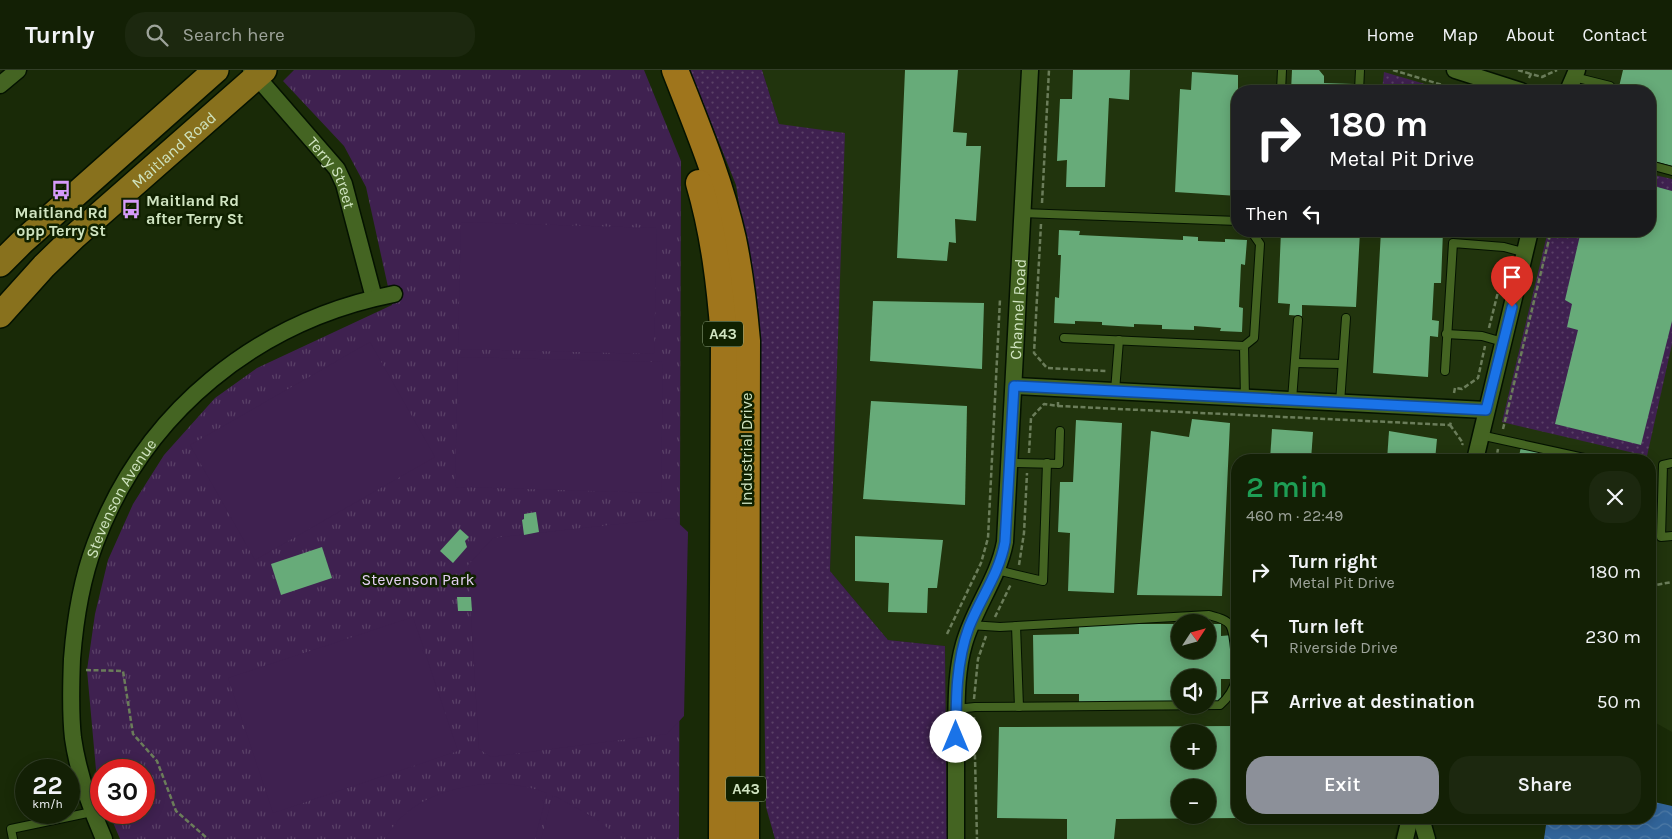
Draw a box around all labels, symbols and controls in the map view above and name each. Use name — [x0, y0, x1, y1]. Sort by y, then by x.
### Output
search box — [125, 12, 475, 57]
text: Turnly — [25, 21, 95, 49]
icon: search — [143, 21, 171, 49]
text: Search here — [183, 24, 285, 46]
text: Home — [1366, 24, 1414, 46]
text: Map — [1442, 24, 1478, 46]
text: About — [1506, 24, 1555, 46]
text: Contact — [1583, 24, 1647, 46]
text: 180 m — [1329, 104, 1428, 145]
icon: right — [1246, 105, 1311, 170]
street label: Maitland Road — [127, 107, 220, 192]
street label: Terry Street — [304, 133, 360, 211]
text: Metal Pit Drive — [1329, 146, 1474, 172]
bus stop icon: Maitland Rd opp Terry St — [50, 179, 72, 201]
place label: Maitland Rd after Terry St — [146, 191, 243, 228]
bus stop icon: Maitland Rd after Terry St — [120, 198, 142, 220]
icon: left — [1298, 200, 1326, 228]
place label: Maitland Rd opp Terry St — [14, 203, 108, 240]
text: Then — [1246, 203, 1288, 225]
pin — [1491, 256, 1533, 307]
street label: Channel Road — [1005, 258, 1029, 360]
icon: arrive — [1498, 263, 1526, 291]
road number: A43 — [703, 322, 743, 346]
street label: Industrial Drive — [737, 393, 756, 505]
street label: Stevenson Avenue — [81, 435, 160, 561]
text: 2 min — [1246, 469, 1328, 505]
button: close — [1589, 471, 1641, 523]
text: 460 m · 22:49 — [1246, 506, 1343, 525]
text: Turn right — [1289, 551, 1378, 573]
icon: right — [1246, 558, 1274, 586]
text: 180 m — [1589, 561, 1641, 583]
park label: Stevenson Park — [362, 570, 474, 589]
text: Metal Pit Drive — [1289, 573, 1395, 592]
north arrow — [1171, 614, 1216, 659]
map controls — [1171, 614, 1216, 824]
text: Turn left — [1289, 616, 1364, 638]
icon: left — [1246, 623, 1274, 651]
text: 230 m — [1585, 626, 1641, 648]
text: Riverside Drive — [1289, 638, 1398, 657]
button: sound — [1171, 669, 1216, 714]
icon: arrive — [1246, 688, 1274, 716]
text: Arrive at destination — [1289, 691, 1475, 713]
text: 50 m — [1597, 691, 1641, 713]
position arrow — [929, 710, 981, 762]
button: + — [1171, 724, 1216, 769]
button: Exit — [1246, 756, 1439, 814]
button: Share — [1449, 756, 1641, 814]
speed limit sign: 30 — [90, 759, 155, 824]
text: 22 — [32, 771, 63, 800]
road number: A43 — [726, 776, 766, 802]
button: − — [1171, 779, 1216, 824]
text: km/h — [32, 797, 63, 811]

